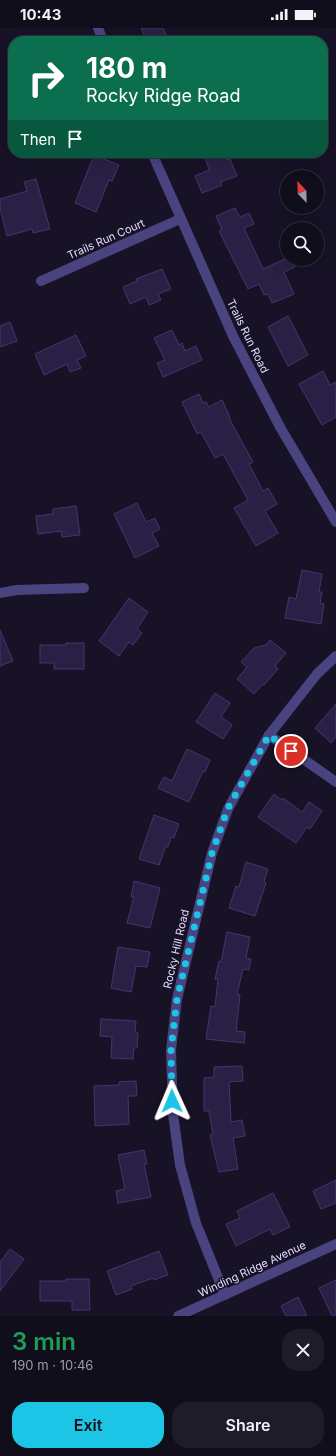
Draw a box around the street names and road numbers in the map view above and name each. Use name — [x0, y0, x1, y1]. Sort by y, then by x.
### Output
street label: Trails Run Court — [65, 216, 147, 262]
street label: Trails Run Road — [224, 297, 272, 375]
street label: Rocky Hill Road — [160, 908, 192, 990]
street label: Winding Ridge Avenue — [196, 1238, 308, 1300]

